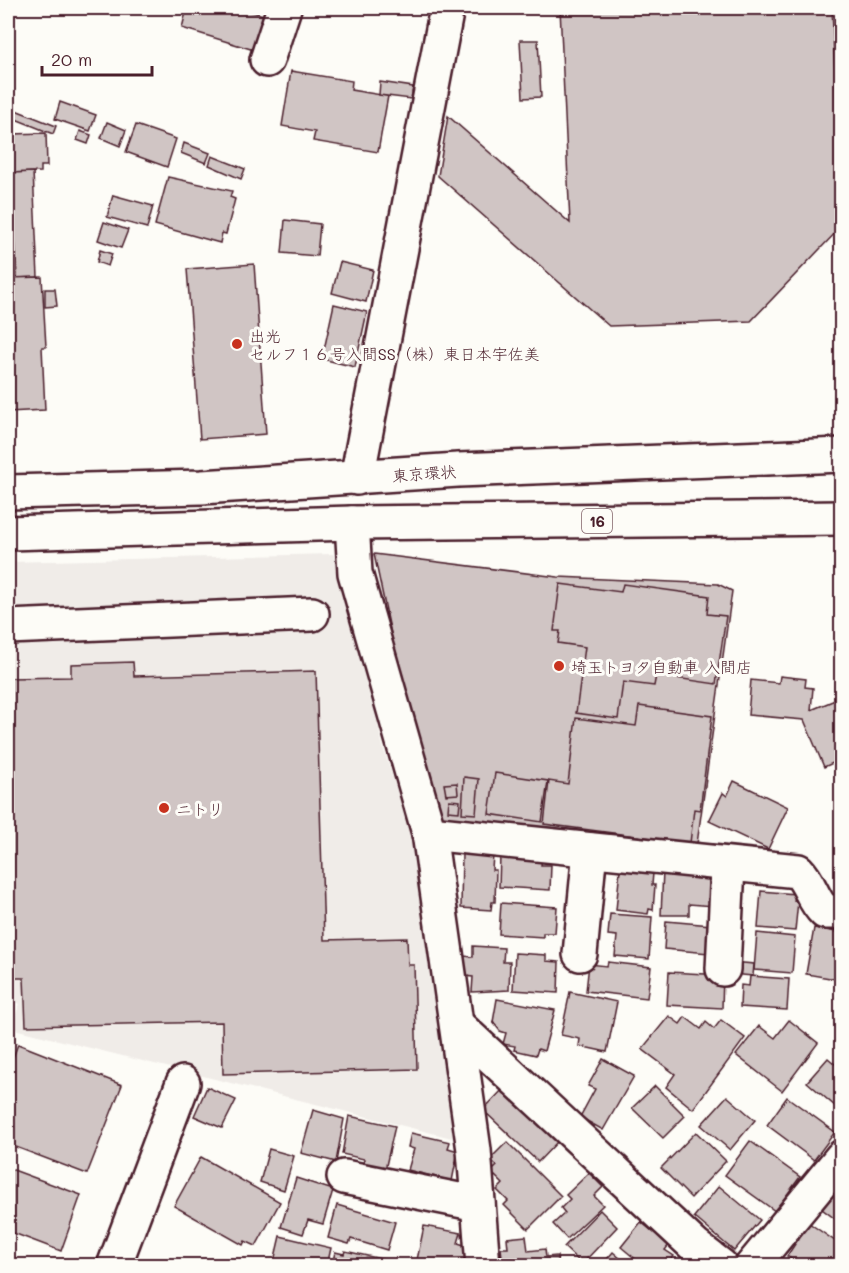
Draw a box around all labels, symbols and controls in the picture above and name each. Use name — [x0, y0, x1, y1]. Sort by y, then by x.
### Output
scale bar — [42, 39, 152, 77]
text: 20 m — [51, 47, 92, 71]
place label: 出光 セルフ１６号入間SS（株）東日本宇佐美 — [249, 325, 540, 364]
marker: 出光 セルフ１６号入間SS（株）東日本宇佐美 — [230, 337, 244, 351]
street label: 東京環状 — [391, 460, 457, 486]
road number: 16 — [582, 509, 612, 533]
place label: 埼玉トヨタ自動車 入間店 — [571, 656, 752, 677]
marker: 埼玉トヨタ自動車 入間店 — [552, 659, 566, 673]
place label: ニトリ — [176, 798, 224, 819]
marker: ニトリ — [157, 801, 171, 815]

